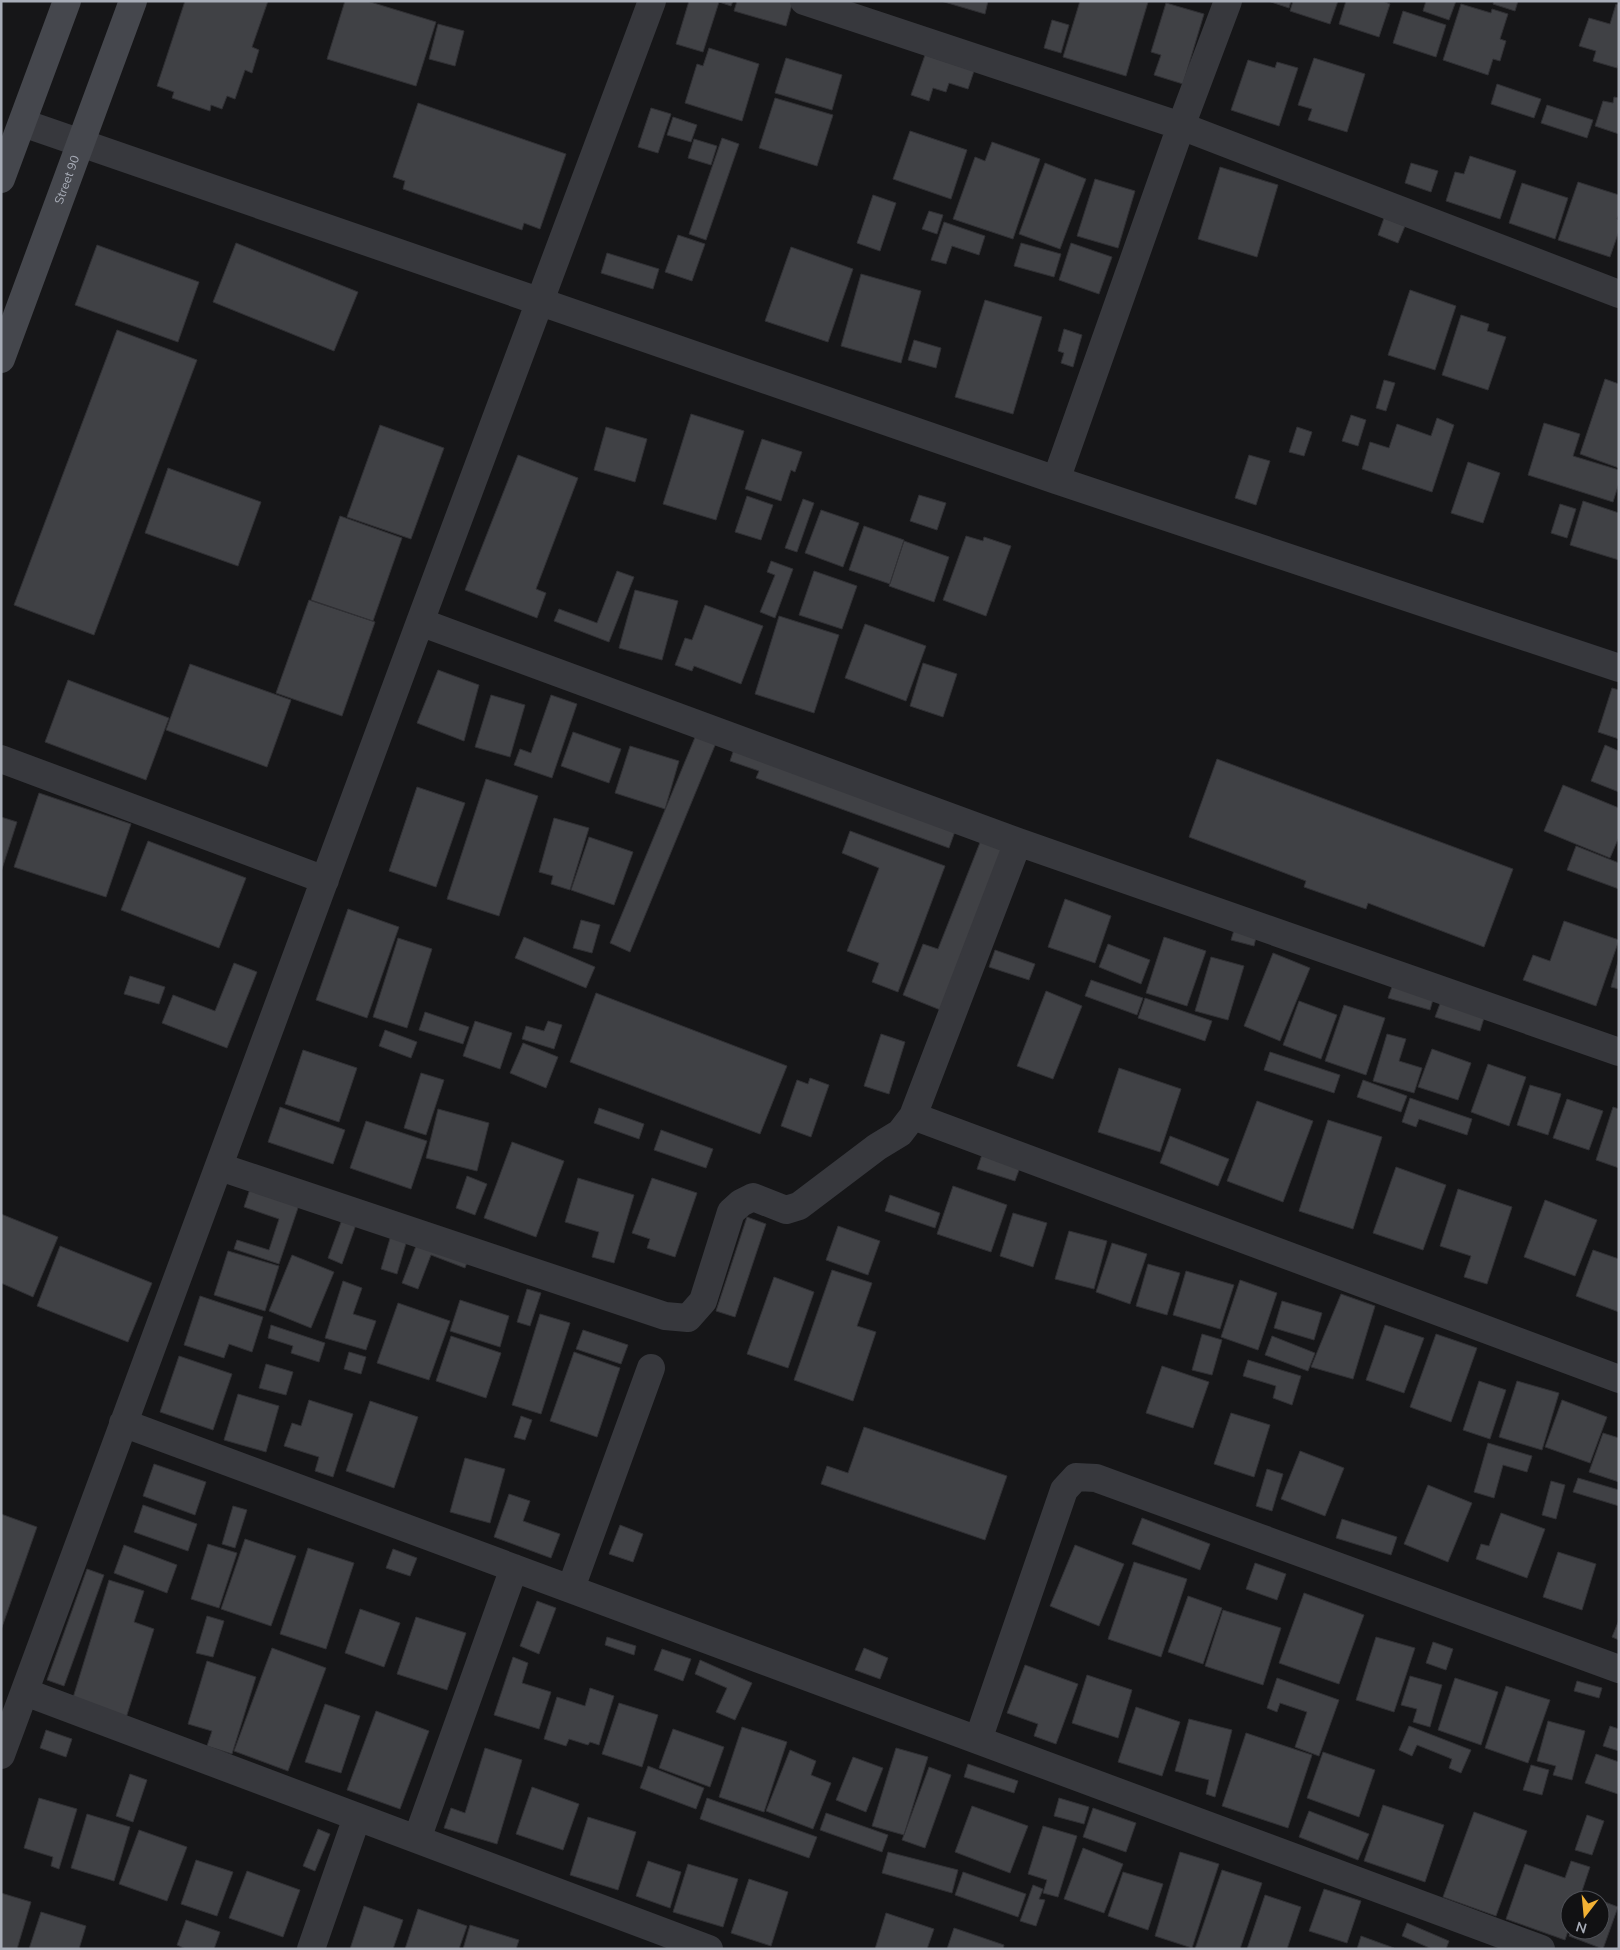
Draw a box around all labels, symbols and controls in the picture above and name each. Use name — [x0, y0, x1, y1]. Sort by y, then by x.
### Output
street label: Street 90 — [51, 153, 82, 206]
north arrow — [1560, 1890, 1610, 1940]
text: N — [1574, 1917, 1589, 1938]

